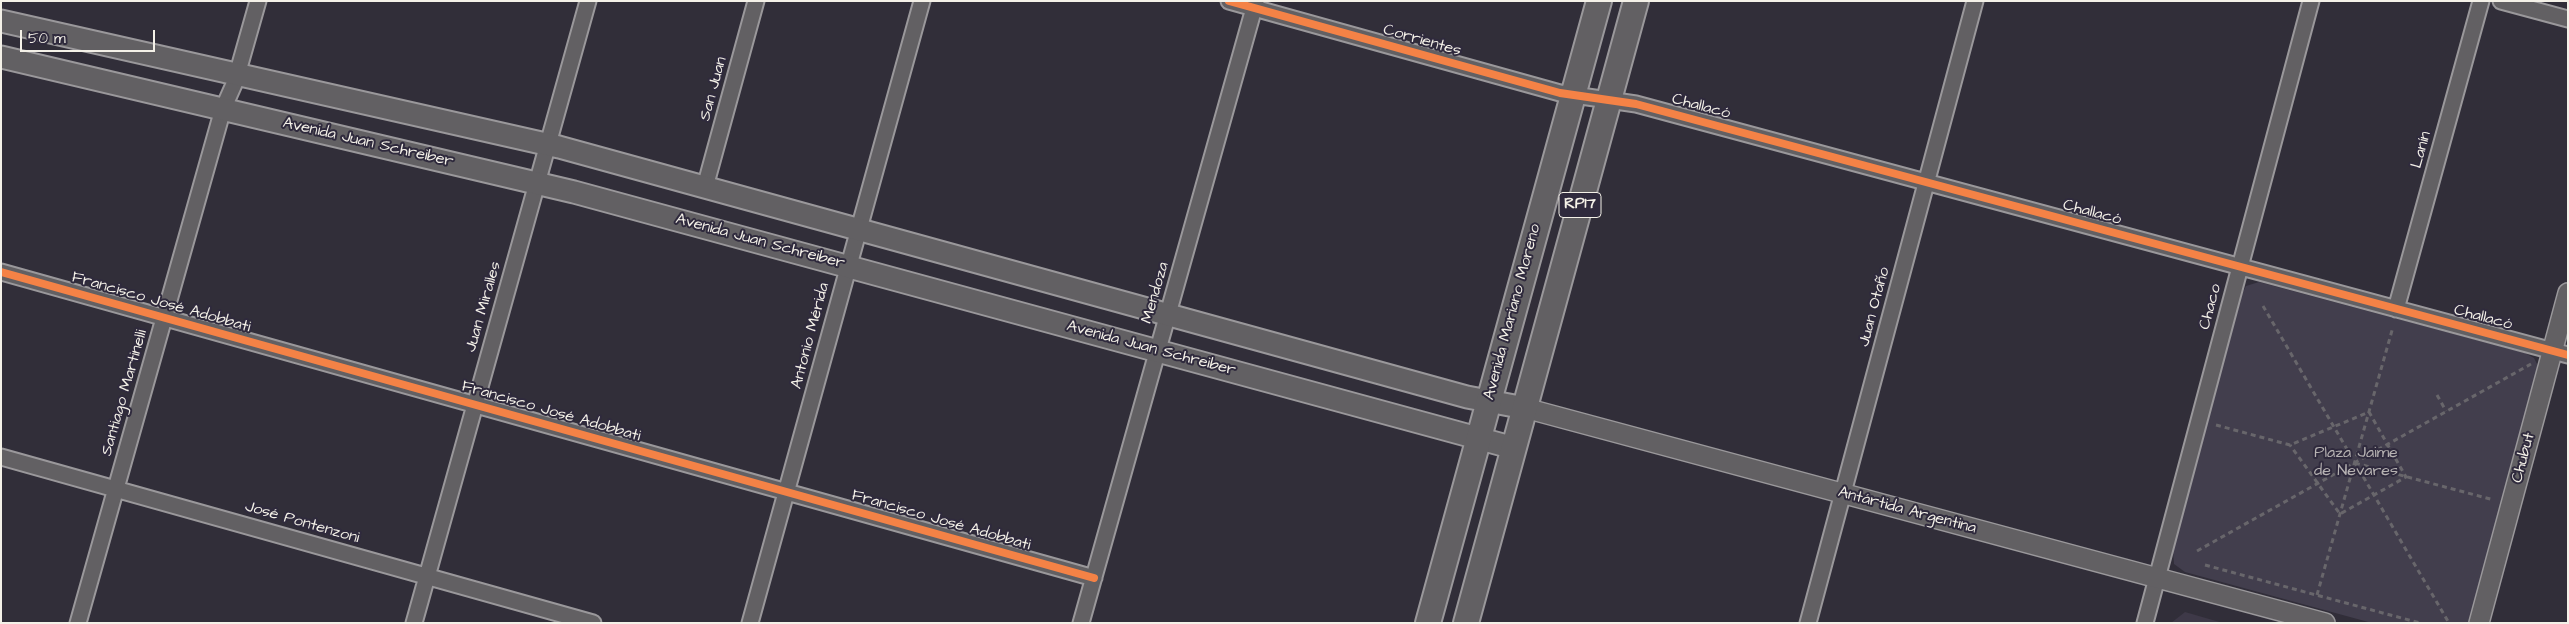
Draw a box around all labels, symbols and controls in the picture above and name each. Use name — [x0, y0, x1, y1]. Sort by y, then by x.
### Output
scale bar — [22, 20, 158, 52]
street label: Corrientes — [1381, 21, 1463, 61]
text: 50 m — [28, 28, 66, 49]
street label: San Juan — [696, 55, 732, 123]
street label: Challacó — [1670, 90, 1732, 124]
street label: Avenida Juan Schreiber — [281, 114, 455, 172]
street label: Lanín — [2408, 129, 2436, 171]
road number: RP17 — [1559, 192, 1601, 218]
street label: Challacó — [2061, 196, 2123, 230]
street label: Avenida Juan Schreiber — [673, 210, 847, 274]
street label: Avenida Mariano Moreno — [1480, 222, 1546, 402]
street label: Juan Miralles — [462, 259, 506, 355]
street label: Mendoza — [1138, 260, 1174, 326]
street label: Juan Otaño — [1855, 265, 1895, 349]
street label: Francisco José Adobbati — [69, 268, 253, 338]
street label: Antonio Mérida — [788, 281, 834, 391]
street label: Chaco — [2196, 282, 2226, 332]
street label: Challacó — [2452, 301, 2514, 335]
street label: Avenida Juan Schreiber — [1064, 317, 1238, 381]
street label: Santiago Martinelli — [98, 328, 152, 458]
street label: Francisco José Adobbati — [459, 377, 643, 447]
street label: Chubut — [2508, 431, 2540, 485]
park label: Plaza Jaime de Nevares — [2314, 444, 2398, 482]
street label: Antártida Argentina — [1836, 483, 1978, 539]
street label: Francisco José Adobbati — [849, 486, 1033, 556]
street label: José Pontenzoni — [243, 497, 361, 549]

